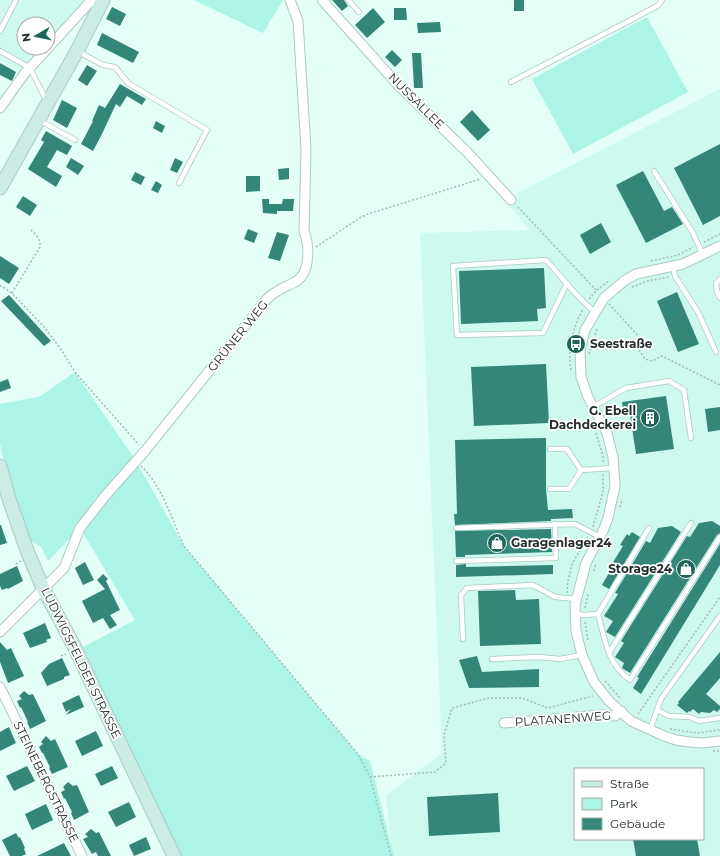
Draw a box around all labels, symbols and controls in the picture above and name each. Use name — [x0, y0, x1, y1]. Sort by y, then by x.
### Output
north arrow — [16, 16, 56, 56]
text: N — [19, 32, 34, 43]
street label: NUSSALLEE — [385, 70, 447, 132]
street label: GRÜNER WEG — [204, 297, 271, 374]
bus stop icon: Seestraße — [565, 333, 587, 355]
place label: Seestraße — [590, 336, 653, 351]
place label: G. Ebell Dachdeckerei — [549, 403, 636, 432]
building icon: G. Ebell Dachdeckerei — [639, 407, 661, 429]
shop icon: Garagenlager24 — [486, 532, 508, 554]
place label: Garagenlager24 — [511, 535, 612, 550]
shop icon: Storage24 — [675, 558, 697, 580]
place label: Storage24 — [608, 561, 673, 576]
street label: LUDWIGSFELDER STRASSE — [38, 585, 125, 741]
street label: PLATANENWEG — [514, 708, 612, 729]
street label: STEINEBERGSTRASSE — [11, 719, 82, 845]
legend — [574, 768, 704, 840]
text: Straße — [610, 776, 649, 791]
text: Park — [610, 796, 638, 811]
text: Gebäude — [610, 816, 665, 831]

